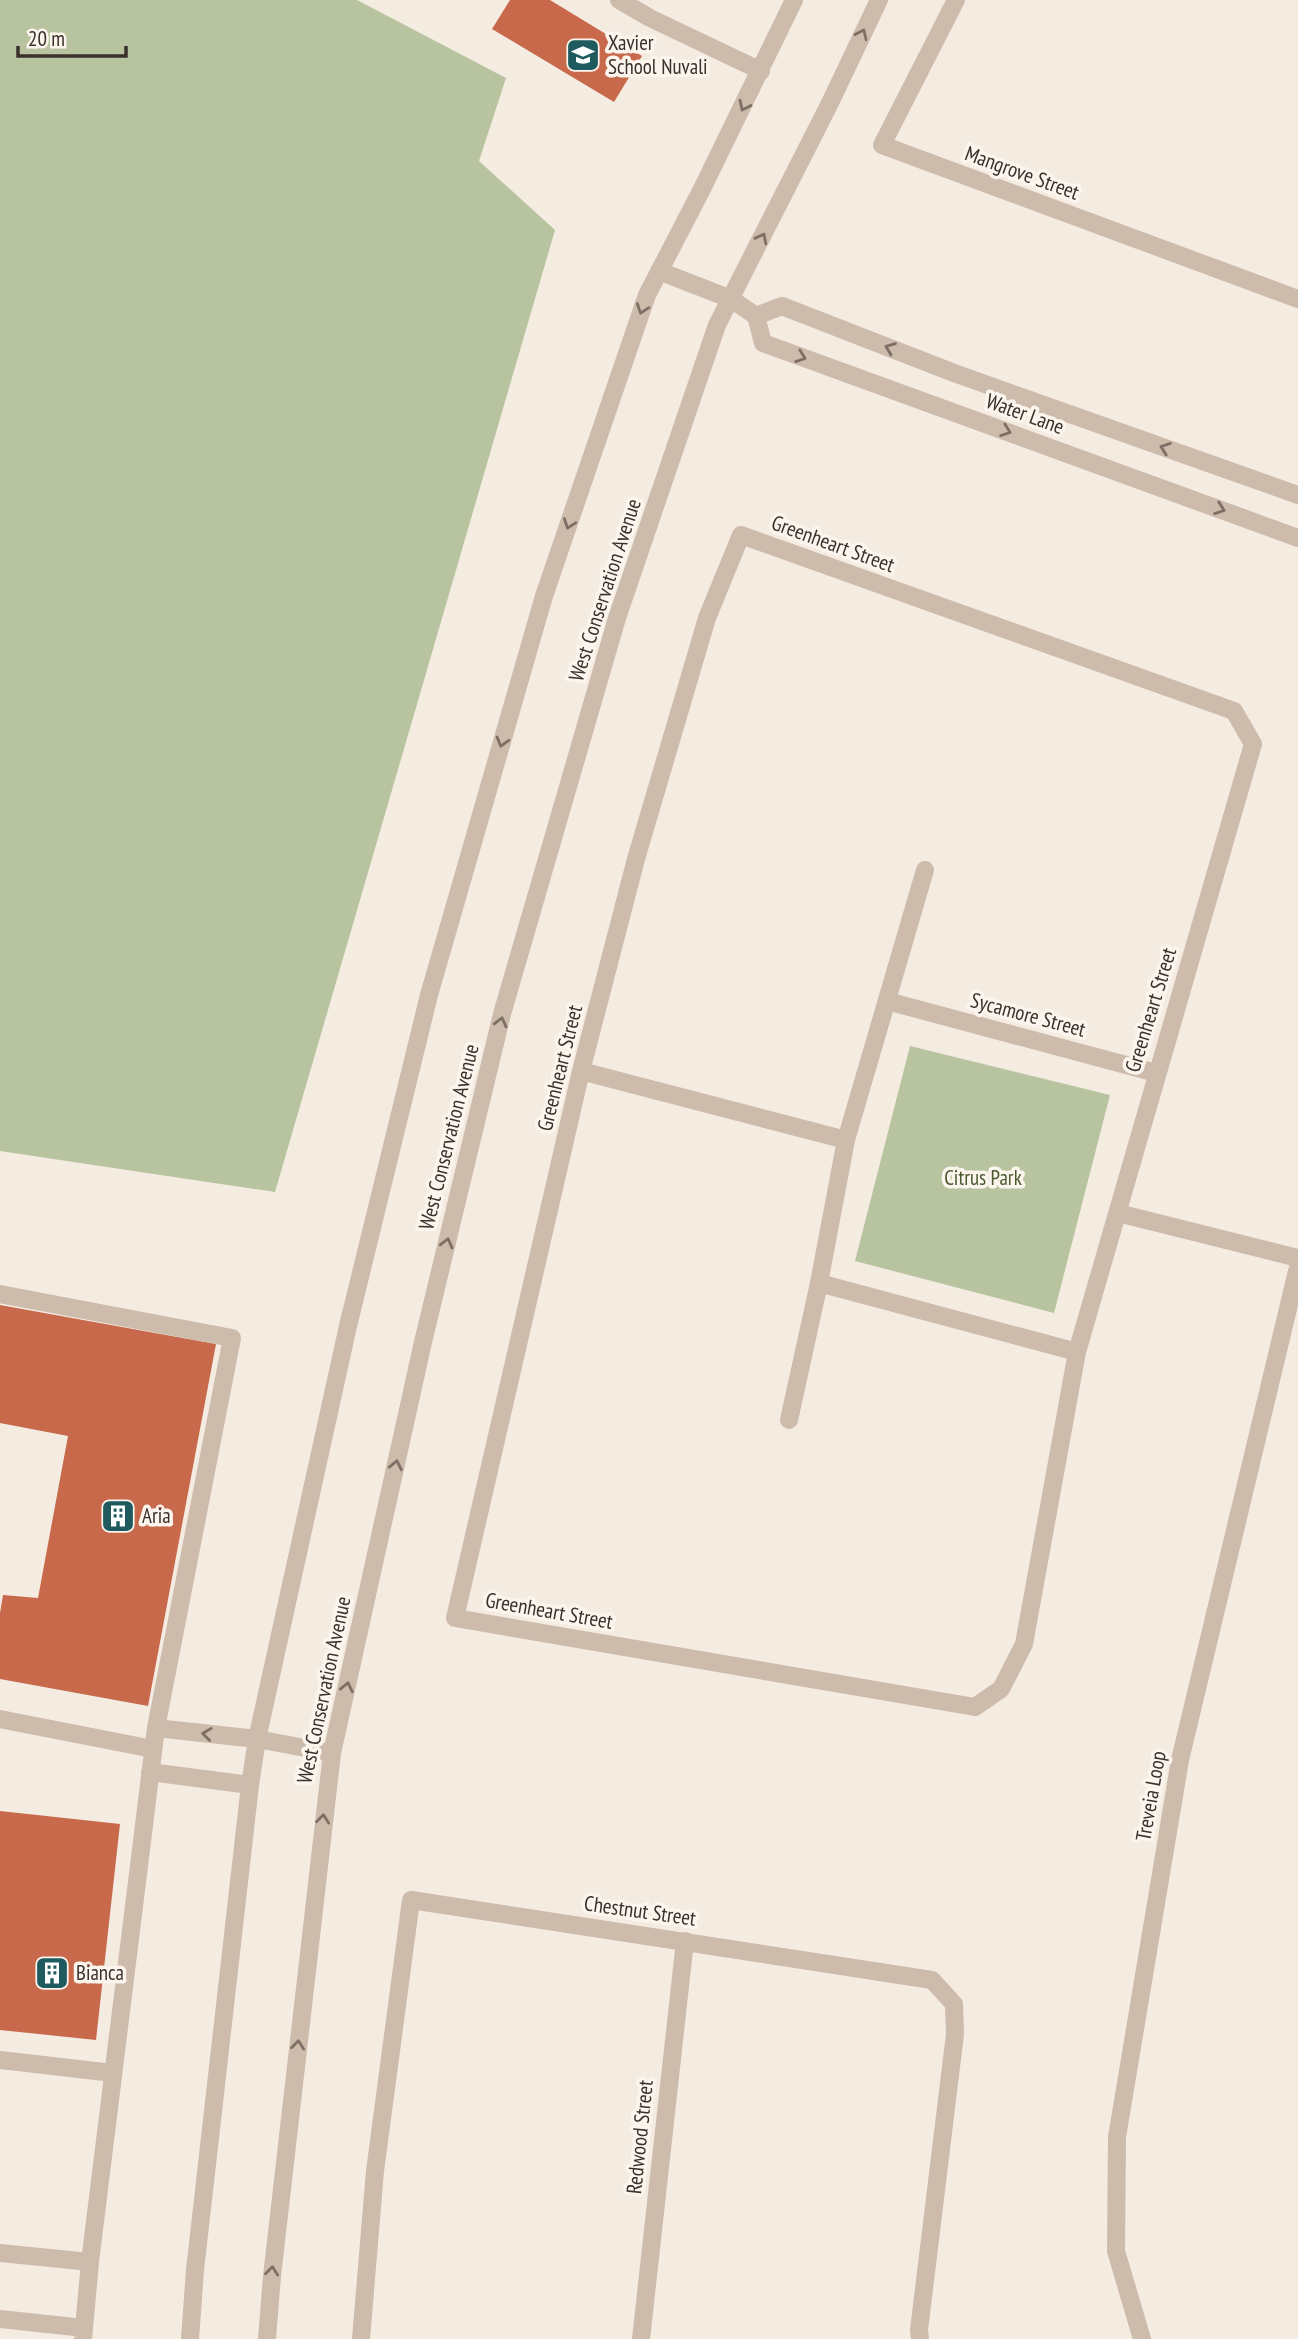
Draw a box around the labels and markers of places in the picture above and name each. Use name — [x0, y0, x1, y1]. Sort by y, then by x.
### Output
place label: Xavier School Nuvali — [608, 29, 708, 80]
school or university icon: Xavier School Nuvali — [564, 36, 602, 74]
building icon: Aria — [99, 1497, 137, 1535]
place label: Aria — [142, 1502, 171, 1529]
building icon: Bianca — [33, 1954, 71, 1992]
place label: Bianca — [76, 1959, 124, 1986]

